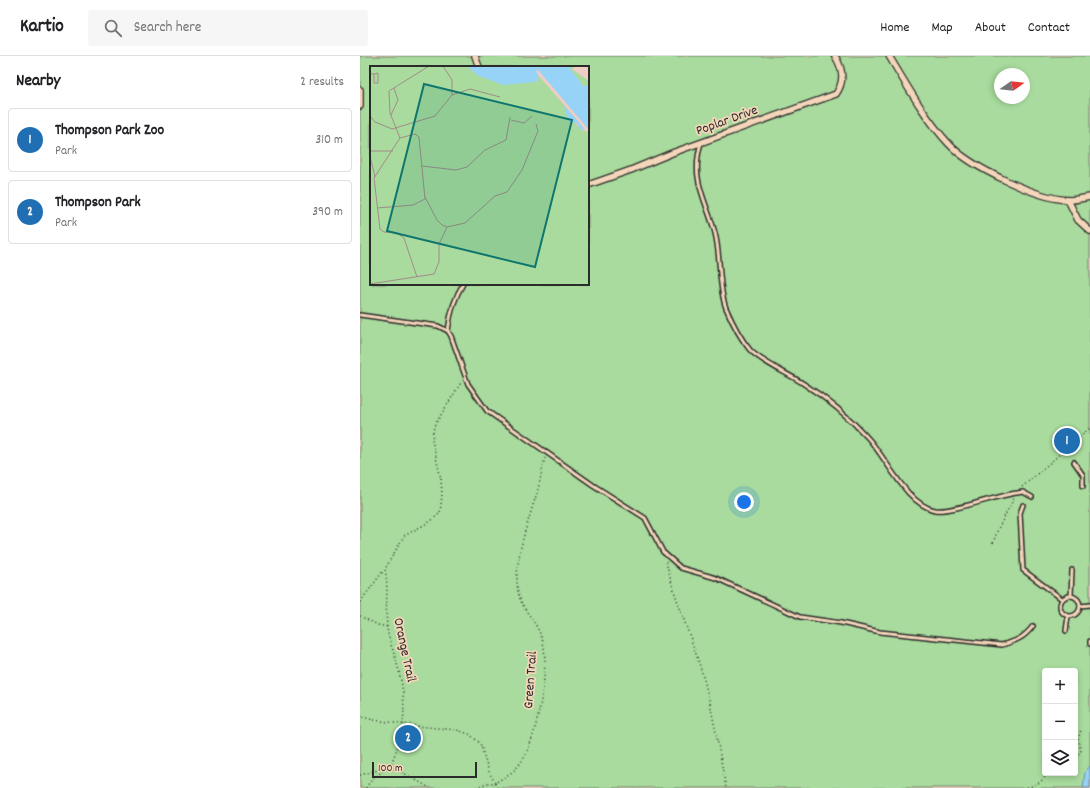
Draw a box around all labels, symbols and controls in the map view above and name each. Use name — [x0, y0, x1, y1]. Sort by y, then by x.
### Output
search box — [88, 10, 368, 46]
text: Kartio — [20, 14, 64, 41]
icon: search — [102, 17, 124, 39]
text: Search here — [134, 17, 201, 39]
text: Home — [880, 18, 909, 38]
text: Map — [931, 18, 953, 38]
text: About — [975, 18, 1006, 38]
text: Contact — [1028, 18, 1070, 38]
inset map — [370, 66, 589, 285]
north arrow — [994, 68, 1030, 104]
text: Nearby — [16, 70, 60, 94]
text: 2 results — [300, 73, 344, 92]
street label: Poplar Drive — [693, 101, 761, 141]
text: Thompson Park Zoo — [55, 120, 164, 142]
text: 1 — [29, 131, 31, 150]
text: 310 m — [315, 131, 343, 150]
text: Park — [55, 142, 77, 161]
text: Thompson Park — [55, 192, 141, 214]
text: 2 — [27, 203, 33, 222]
text: 390 m — [312, 203, 343, 222]
text: Park — [55, 214, 77, 233]
pin: 1 — [1054, 426, 1080, 456]
your location — [734, 492, 754, 512]
street label: Orange Trail — [387, 616, 421, 685]
street label: Green Trail — [519, 650, 543, 709]
map controls — [1042, 668, 1078, 776]
button: + — [1042, 668, 1078, 704]
button: − — [1042, 704, 1078, 740]
pin: 2 — [395, 723, 421, 753]
button: layers — [1042, 740, 1078, 776]
scale bar — [372, 760, 477, 779]
text: 100 m — [378, 761, 402, 777]

